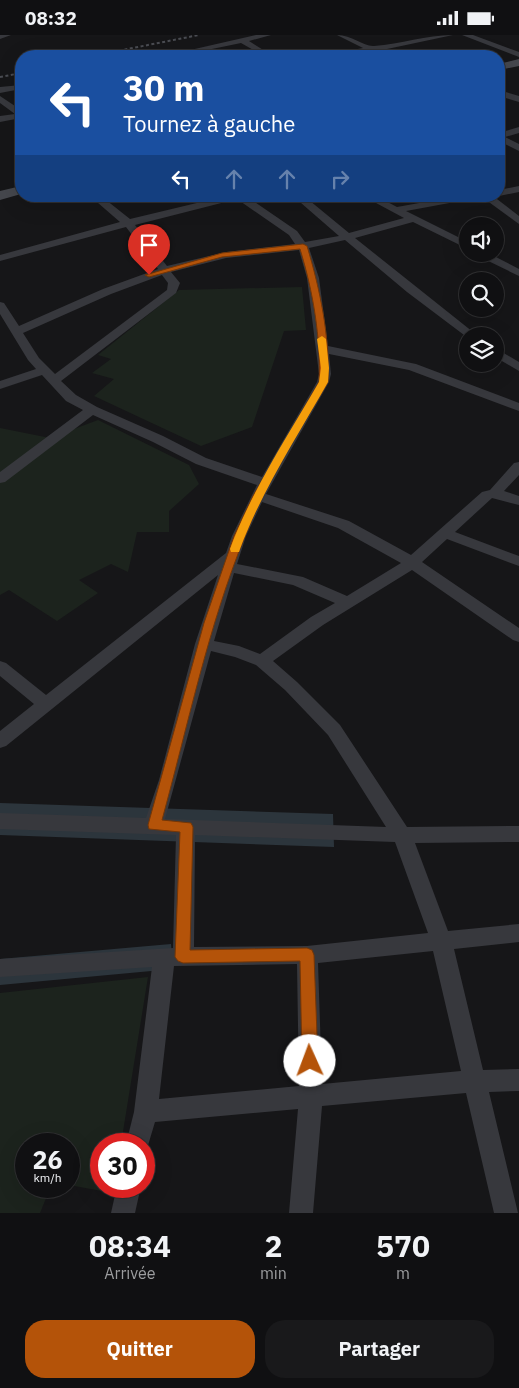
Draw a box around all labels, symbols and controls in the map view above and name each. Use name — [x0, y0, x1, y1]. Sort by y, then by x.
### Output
text: 08:32 — [25, 6, 77, 30]
text: 30 m — [123, 65, 205, 111]
icon: left — [40, 70, 105, 135]
text: Tournez à gauche — [123, 109, 295, 138]
icon: left — [167, 165, 195, 193]
icon: ahead — [220, 165, 248, 193]
icon: ahead — [273, 165, 301, 193]
icon: right — [326, 165, 354, 193]
map controls — [459, 217, 504, 372]
button: sound — [459, 217, 504, 262]
pin — [128, 224, 170, 275]
icon: arrive — [135, 231, 163, 259]
button: search — [459, 272, 504, 317]
button: layers — [459, 327, 504, 372]
position arrow — [283, 1034, 335, 1086]
speed limit sign: 30 — [90, 1133, 155, 1198]
text: 26 — [32, 1143, 63, 1176]
text: km/h — [33, 1170, 62, 1185]
text: 08:34 — [89, 1226, 171, 1265]
text: 2 — [264, 1226, 282, 1265]
text: 570 — [376, 1226, 430, 1265]
text: Arrivée — [104, 1263, 156, 1283]
text: min — [260, 1263, 287, 1283]
text: m — [396, 1263, 410, 1283]
button: Quitter — [25, 1320, 255, 1378]
button: Partager — [265, 1320, 494, 1378]

